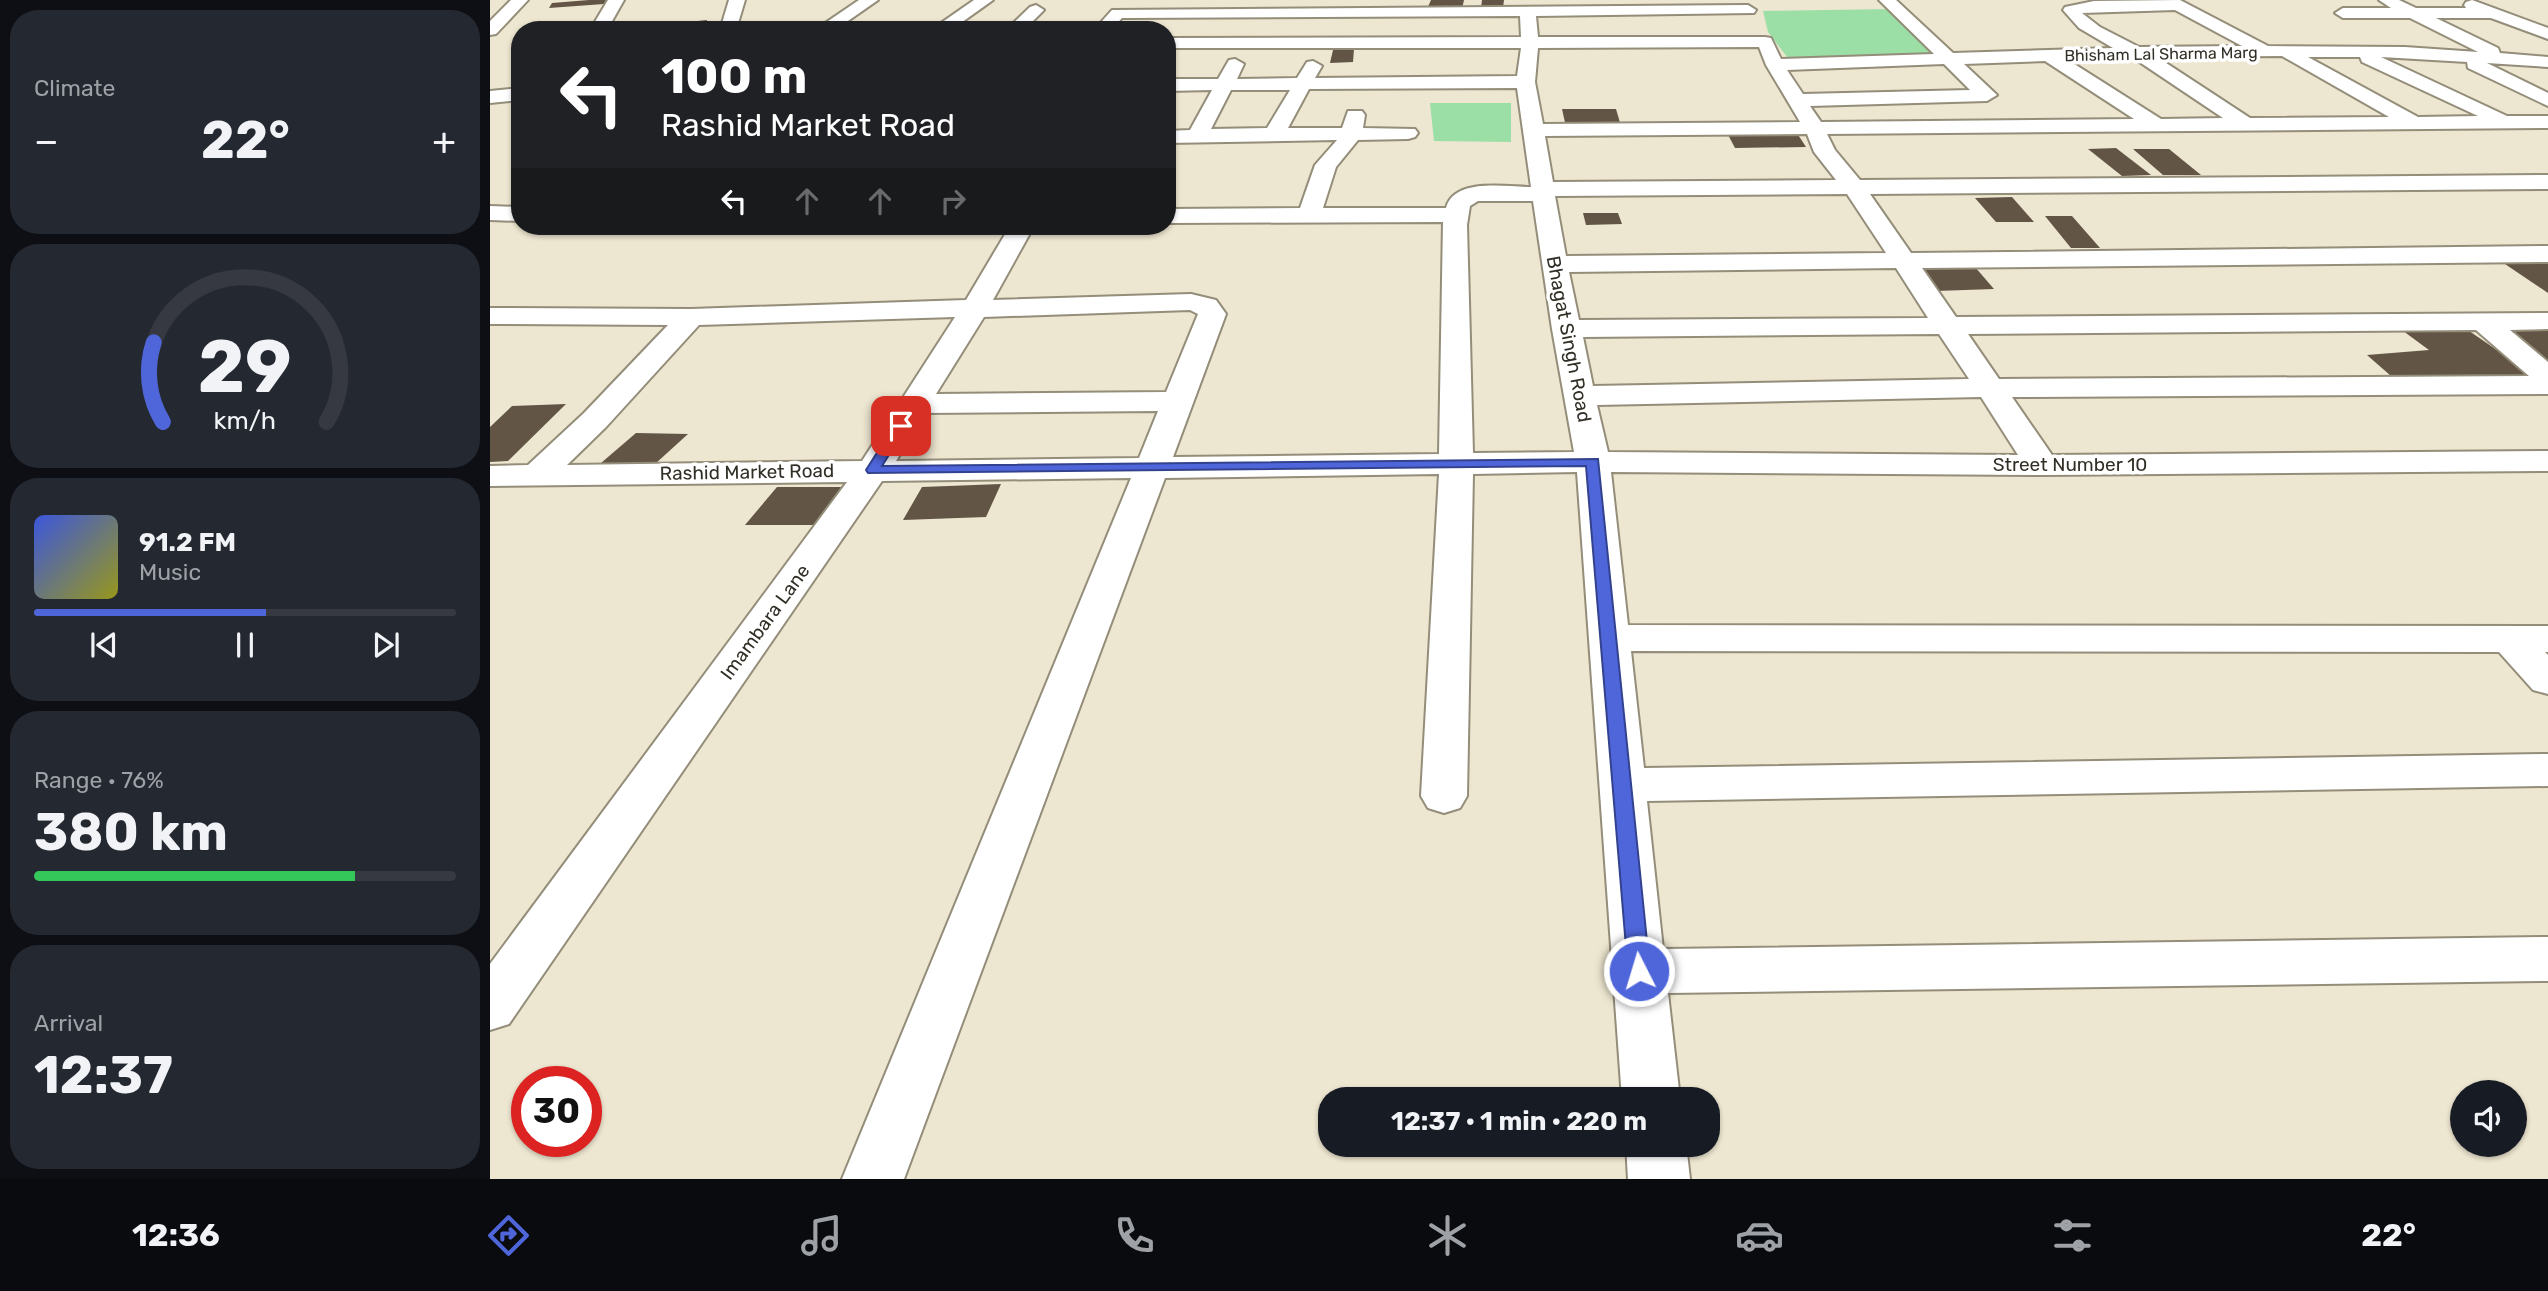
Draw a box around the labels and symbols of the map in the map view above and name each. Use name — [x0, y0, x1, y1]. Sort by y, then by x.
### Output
street label: Bhisham Lal Sharma Marg — [2064, 43, 2258, 65]
street label: Bhagat Singh Road — [1542, 254, 1596, 424]
pin — [871, 396, 931, 456]
street label: Street Number 10 — [1993, 453, 2147, 476]
street label: Rashid Market Road — [660, 459, 834, 485]
street label: Imambara Lane — [715, 560, 815, 684]
position arrow — [1602, 934, 1676, 1008]
speed limit sign: 30 — [511, 1066, 602, 1157]

